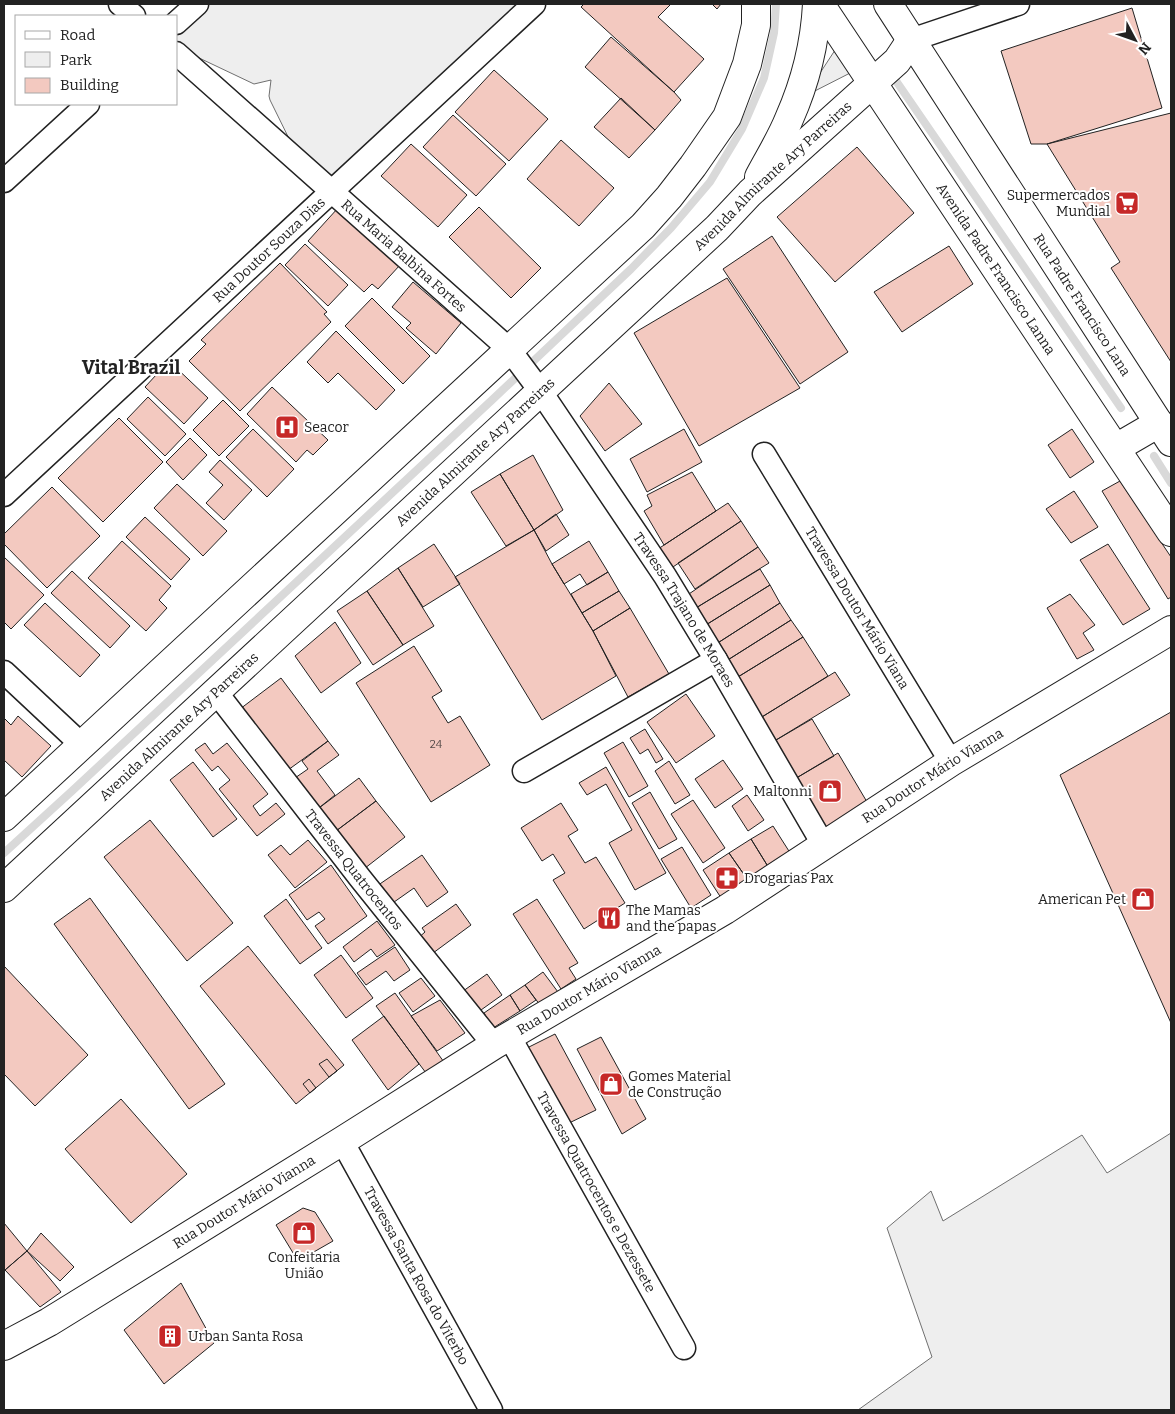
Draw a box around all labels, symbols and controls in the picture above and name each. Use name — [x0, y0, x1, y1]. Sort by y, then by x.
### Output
legend — [15, 15, 178, 105]
north arrow — [1110, 15, 1160, 65]
text: Road — [60, 26, 95, 44]
text: N — [1134, 39, 1154, 58]
text: Park — [60, 51, 92, 69]
text: Building — [60, 76, 119, 94]
street label: Avenida Almirante Ary Parreiras — [690, 97, 855, 254]
street label: Avenida Padre Francisco Lanna — [933, 180, 1059, 358]
place label: Supermercados Mundial — [1007, 187, 1110, 220]
supermarket icon: Supermercados Mundial — [1114, 190, 1140, 216]
street label: Rua Doutor Souza Dias — [209, 193, 329, 306]
street label: Rua Maria Balbina Fortes — [338, 196, 470, 316]
street label: Rua Padre Francisco Lana — [1030, 230, 1135, 379]
district label: Vital Brazil — [82, 356, 180, 379]
street label: Avenida Almirante Ary Parreiras — [392, 374, 558, 530]
hospital icon: Seacor — [274, 414, 300, 440]
place label: Seacor — [304, 419, 349, 436]
street label: Travessa Doutor Mário Viana — [802, 524, 913, 692]
street label: Travessa Trajano de Moraes — [630, 529, 739, 690]
street label: Avenida Almirante Ary Parreiras — [96, 649, 262, 804]
street label: Rua Doutor Mário Vianna — [859, 724, 1006, 827]
house number: 24 — [430, 738, 443, 751]
shop icon: Maltonni — [817, 778, 843, 804]
place label: Maltonni — [753, 783, 812, 800]
street label: Travessa Quatrocentos — [302, 806, 407, 933]
pharmacy icon: Drogarias Pax — [714, 865, 740, 891]
place label: Drogarias Pax — [744, 870, 834, 887]
shop icon: American Pet — [1130, 886, 1156, 912]
place label: American Pet — [1038, 891, 1126, 908]
place label: The Mamas and the papas — [626, 902, 716, 935]
restaurant icon: The Mamas and the papas — [596, 905, 622, 931]
street label: Rua Doutor Mário Vianna — [514, 941, 664, 1038]
place label: Gomes Material de Construção — [628, 1068, 731, 1101]
shop icon: Gomes Material de Construção — [598, 1071, 624, 1097]
street label: Travessa Quatrocentos e Dezessete — [533, 1089, 660, 1296]
street label: Rua Doutor Mário Vianna — [170, 1151, 318, 1252]
street label: Travessa Santa Rosa do Viterbo — [360, 1184, 473, 1368]
shop icon: Confeitaria União — [291, 1220, 317, 1246]
place label: Confeitaria União — [268, 1249, 341, 1282]
building icon: Urban Santa Rosa — [157, 1323, 183, 1349]
place label: Urban Santa Rosa — [188, 1328, 303, 1345]

